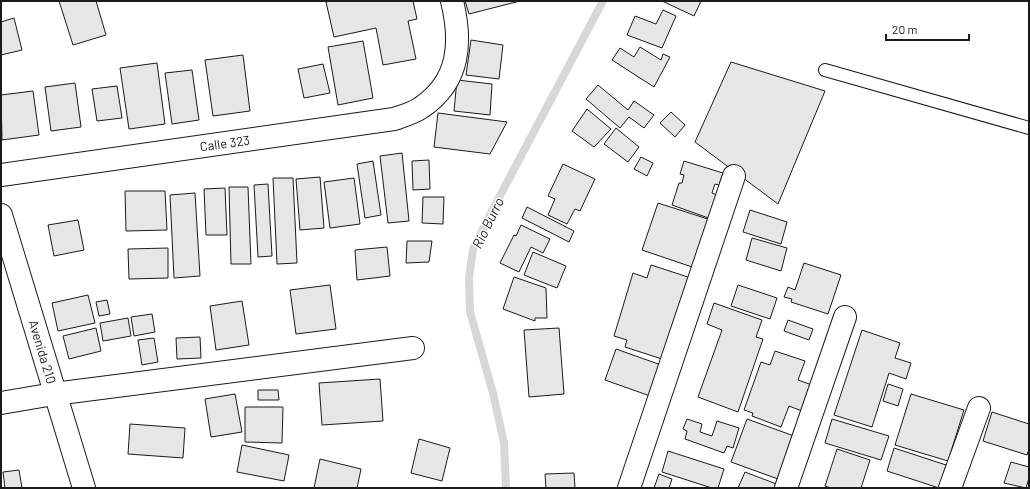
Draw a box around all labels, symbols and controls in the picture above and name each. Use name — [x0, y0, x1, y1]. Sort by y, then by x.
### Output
scale bar — [886, 16, 969, 42]
text: 20 m — [892, 22, 918, 36]
street label: Calle 323 — [199, 132, 251, 155]
water label: Rio Burro — [468, 194, 507, 251]
street label: Avenida 210 — [25, 318, 60, 386]

